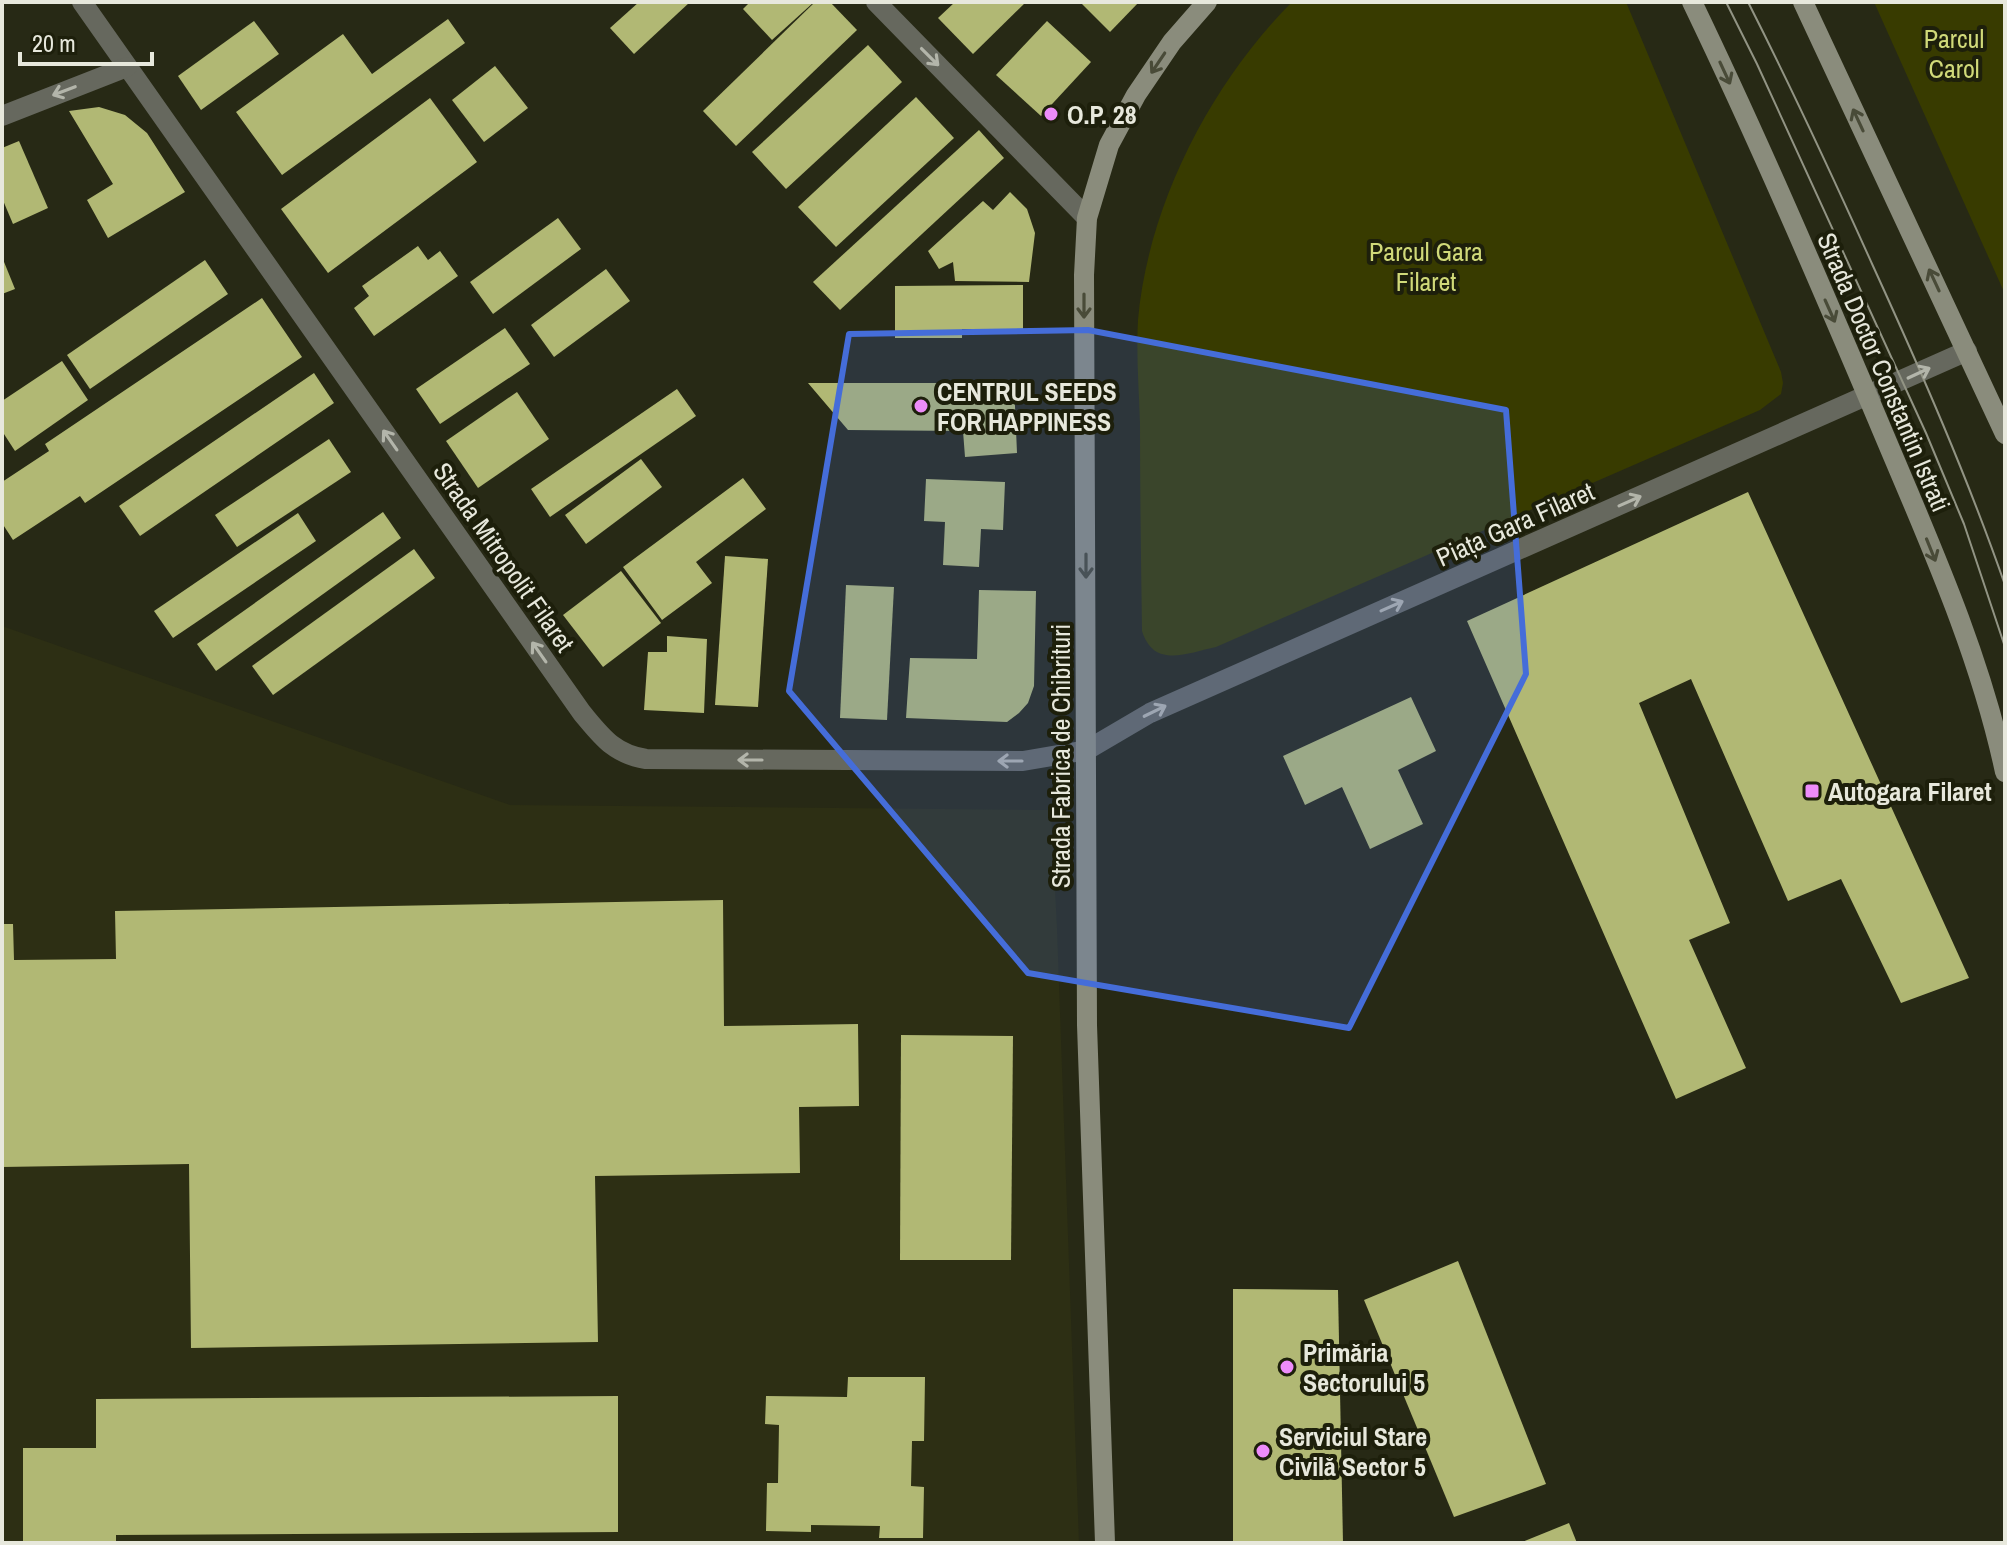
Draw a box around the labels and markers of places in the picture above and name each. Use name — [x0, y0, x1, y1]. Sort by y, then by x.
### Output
place label: O.P. 28 — [1067, 97, 1137, 132]
marker: O.P. 28 — [1042, 105, 1060, 123]
place label: CENTRUL SEEDS FOR HAPPINESS — [937, 374, 1117, 439]
marker: CENTRUL SEEDS FOR HAPPINESS — [912, 397, 930, 415]
place label: Autogara Filaret — [1828, 774, 1992, 809]
marker: Autogara Filaret — [1803, 782, 1821, 800]
place label: Primăria Sectorului 5 — [1303, 1335, 1425, 1400]
marker: Primăria Sectorului 5 — [1278, 1358, 1296, 1376]
place label: Serviciul Stare Civilă Sector 5 — [1279, 1419, 1427, 1484]
marker: Serviciul Stare Civilă Sector 5 — [1254, 1442, 1272, 1460]

